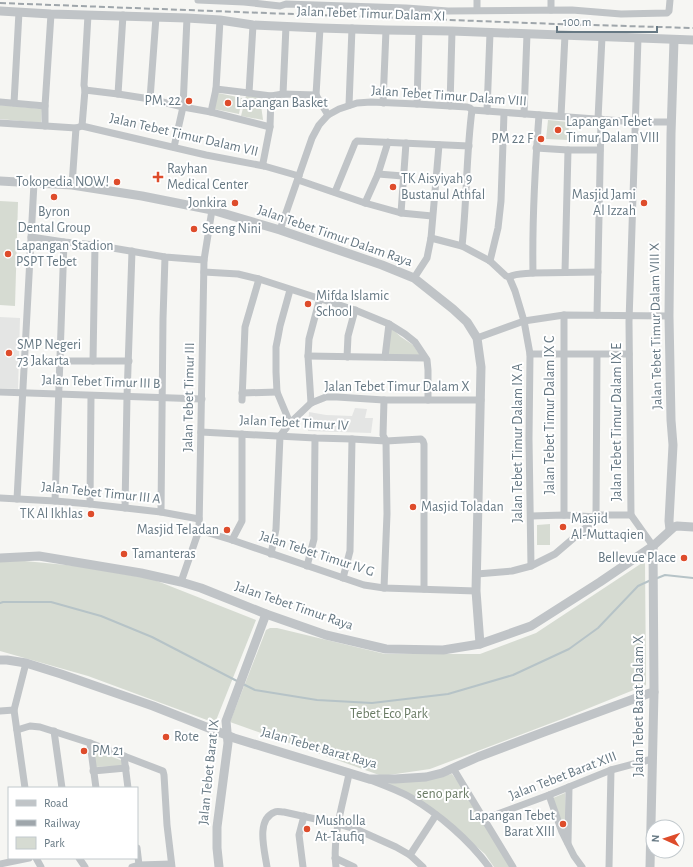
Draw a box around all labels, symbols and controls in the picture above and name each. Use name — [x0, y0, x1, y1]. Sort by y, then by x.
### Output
street label: Jalan Tebet Timur Dalam XI — [296, 4, 446, 24]
scale bar — [557, 8, 657, 34]
text: 100 m — [563, 16, 591, 28]
street label: Jalan Tebet Timur Dalam VIII — [371, 84, 527, 108]
place label: PM. 22 — [144, 94, 181, 108]
marker: PM. 22 — [184, 96, 194, 106]
place label: Lapangan Basket — [236, 96, 328, 110]
marker: Lapangan Basket — [223, 98, 233, 108]
street label: Jalan Tebet Timur Dalam VII — [108, 111, 260, 159]
place label: Lapangan Tebet Timur Dalam VIII — [566, 115, 659, 145]
marker: Lapangan Tebet Timur Dalam VIII — [553, 125, 563, 135]
place label: PM 22 F — [491, 132, 534, 146]
marker: PM 22 F — [536, 134, 546, 144]
place label: Rayhan Medical Center — [167, 162, 249, 192]
marker: Rayhan Medical Center — [152, 171, 164, 183]
place label: TK Aisyiyah 9 Bustanul Athfal — [401, 172, 485, 202]
place label: Tokopedia NOW! — [16, 175, 109, 189]
marker: Tokopedia NOW! — [112, 177, 122, 187]
marker: TK Aisyiyah 9 Bustanul Athfal — [388, 182, 398, 192]
place label: Masjid Jami Al Izzah — [572, 188, 636, 218]
marker: Byron Dental Group — [49, 192, 59, 202]
place label: Jonkira — [188, 196, 228, 210]
marker: Jonkira — [230, 198, 240, 208]
marker: Masjid Jami Al Izzah — [639, 198, 649, 208]
street label: Jalan Tebet Timur Dalam Raya — [256, 203, 415, 269]
place label: Byron Dental Group — [17, 205, 91, 235]
place label: Seeng Nini — [202, 222, 261, 236]
marker: Seeng Nini — [189, 224, 199, 234]
place label: Lapangan Stadion PSPT Tebet — [16, 239, 114, 269]
street label: Jalan Tebet Timur Dalam VIII X — [648, 243, 664, 409]
marker: Lapangan Stadion PSPT Tebet — [3, 249, 13, 259]
place label: Mifda Islamic School — [316, 289, 389, 319]
marker: Mifda Islamic School — [303, 299, 313, 309]
street label: Jalan Tebet Timur Dalam IX C — [543, 336, 557, 494]
place label: SMP Negeri 73 Jakarta — [17, 338, 81, 368]
street label: Jalan Tebet Timur III — [181, 342, 197, 452]
street label: Jalan Tebet Timur Dalam IX E — [610, 343, 624, 501]
marker: SMP Negeri 73 Jakarta — [4, 348, 14, 358]
street label: Jalan Tebet Timur Dalam IX A — [511, 363, 525, 523]
street label: Jalan Tebet Timur III B — [41, 373, 161, 391]
street label: Jalan Tebet Timur Dalam X — [324, 380, 470, 394]
street label: Jalan Tebet Timur IV — [239, 413, 349, 433]
street label: Jalan Tebet Timur III A — [41, 480, 161, 506]
place label: Masjid Toladan — [421, 500, 504, 514]
marker: Masjid Toladan — [408, 502, 418, 512]
place label: TK Al Ikhlas — [20, 507, 83, 521]
marker: TK Al Ikhlas — [86, 509, 96, 519]
place label: Masjid Al-Muttaqien — [571, 512, 644, 542]
marker: Masjid Al-Muttaqien — [558, 522, 568, 532]
place label: Masjid Teladan — [137, 523, 219, 537]
marker: Masjid Teladan — [222, 525, 232, 535]
street label: Jalan Tebet Timur IV G — [258, 529, 376, 579]
place label: Tamanteras — [132, 547, 196, 561]
marker: Tamanteras — [119, 549, 129, 559]
place label: Bellevue Place — [598, 551, 676, 565]
marker: Bellevue Place — [679, 553, 689, 563]
street label: Jalan Tebet Timur Raya — [233, 579, 355, 633]
street label: Jalan Tebet Barat Dalam X — [632, 635, 646, 777]
park label: Tebet Eco Park — [350, 707, 429, 721]
street label: Jalan Tebet Barat IX — [196, 718, 222, 826]
street label: Jalan Tebet Barat Raya — [259, 725, 379, 771]
place label: Rote — [174, 730, 199, 744]
marker: Rote — [161, 732, 171, 742]
place label: PM 21 — [92, 744, 124, 758]
marker: PM 21 — [79, 746, 89, 756]
street label: Jalan Tebet Barat XIII — [507, 749, 619, 803]
legend — [8, 787, 138, 859]
park label: seno park — [417, 787, 470, 801]
text: Road — [44, 797, 68, 809]
place label: Lapangan Tebet Barat XIII — [469, 809, 556, 839]
place label: Musholla At-Taufiq — [315, 814, 366, 844]
text: Railway — [44, 817, 80, 830]
marker: Lapangan Tebet Barat XIII — [558, 819, 568, 829]
north arrow — [645, 819, 685, 859]
marker: Musholla At-Taufiq — [302, 824, 312, 834]
text: N — [650, 834, 661, 843]
text: Park — [44, 837, 65, 849]

